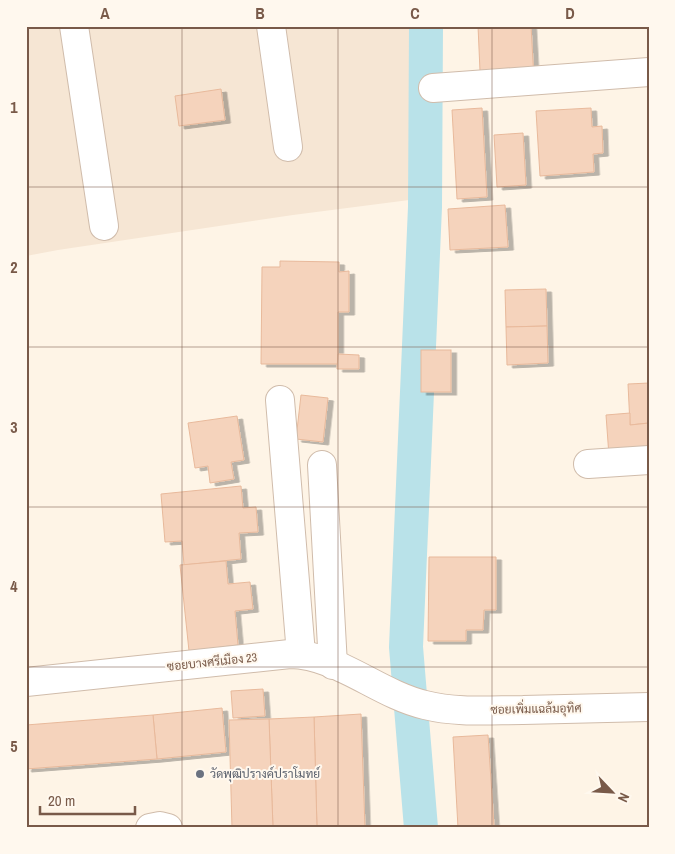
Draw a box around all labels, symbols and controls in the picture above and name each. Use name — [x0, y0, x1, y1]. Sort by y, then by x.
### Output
text: A — [100, 2, 110, 24]
text: B — [255, 2, 265, 24]
text: C — [410, 2, 420, 24]
text: D — [565, 2, 575, 24]
text: 1 — [10, 96, 18, 118]
text: 2 — [10, 256, 18, 278]
text: 3 — [10, 416, 18, 438]
text: 4 — [10, 575, 18, 597]
street label: ซอยบางศรีเมือง 23 — [166, 649, 258, 675]
street label: ซอยเพิ่มแฉล้มอุทิศ — [490, 698, 582, 719]
text: 5 — [10, 735, 18, 757]
place label: วัดพุฒิปรางค์ปราโมทย์ — [210, 766, 320, 783]
north arrow — [588, 766, 638, 816]
marker: วัดพุฒิปรางค์ปราโมทย์ — [194, 768, 206, 780]
scale bar — [40, 784, 135, 816]
text: 20 m — [48, 790, 75, 811]
text: N — [614, 790, 634, 805]

